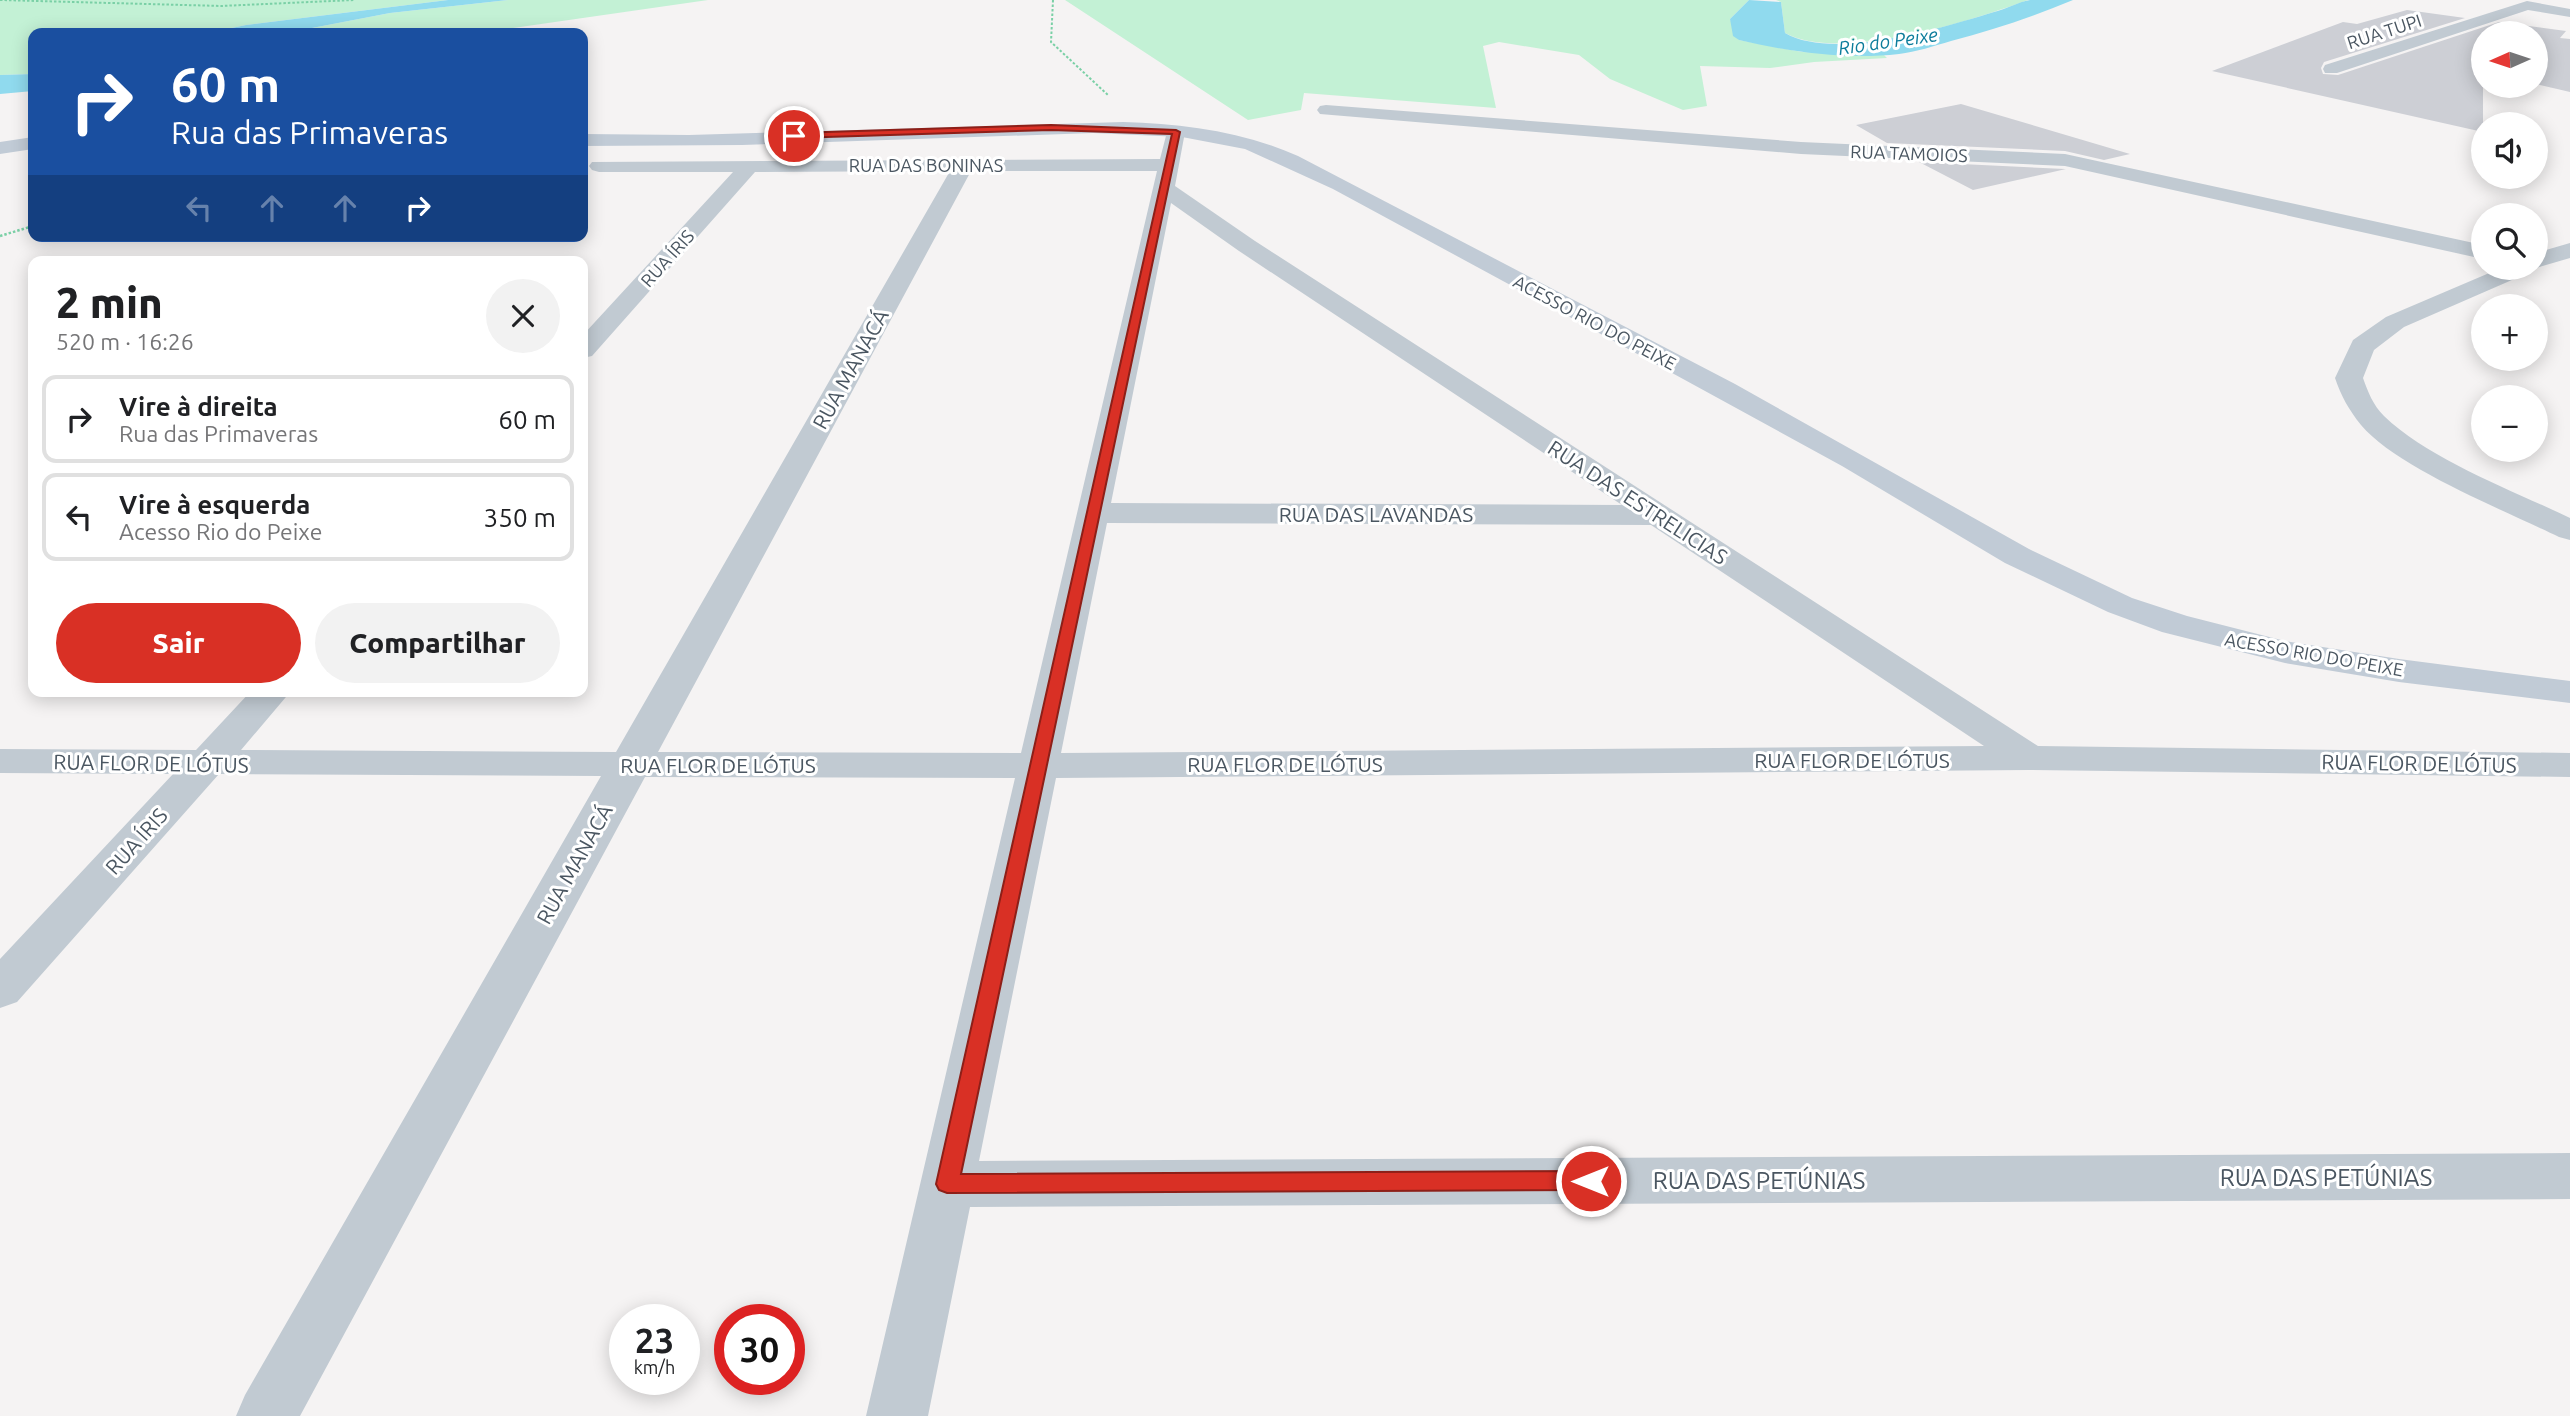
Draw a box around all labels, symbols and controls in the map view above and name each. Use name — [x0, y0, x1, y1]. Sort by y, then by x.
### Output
street label: RUA TUPI — [2344, 10, 2424, 52]
north arrow — [2471, 21, 2548, 98]
map controls — [2471, 21, 2548, 462]
water label: Rio do Peixe — [1837, 23, 1940, 59]
icon: right — [56, 56, 147, 147]
text: 60 m — [171, 56, 280, 111]
pin — [764, 106, 824, 166]
button: sound — [2471, 112, 2548, 189]
text: Rua das Primaveras — [171, 114, 448, 150]
icon: arrive — [775, 117, 813, 155]
street label: RUA TAMOIOS — [1850, 141, 1968, 165]
street label: RUA DAS BONINAS — [849, 155, 1003, 175]
icon: left — [180, 189, 218, 227]
icon: ahead — [253, 189, 291, 227]
icon: ahead — [326, 189, 364, 227]
icon: right — [399, 189, 437, 227]
button: search — [2471, 203, 2548, 280]
street label: RUA ÍRIS — [636, 225, 698, 290]
street label: ACESSO RIO DO PEIXE — [1510, 271, 1680, 373]
text: 2 min — [56, 279, 163, 326]
button: close — [486, 279, 560, 353]
button: + — [2471, 294, 2548, 371]
street label: RUA MANACÁ — [807, 305, 893, 433]
text: 520 m · 16:26 — [56, 329, 194, 354]
button: − — [2471, 385, 2548, 462]
text: Vire à direita — [119, 392, 278, 421]
icon: right — [60, 400, 98, 438]
text: 60 m — [498, 405, 556, 434]
text: Rua das Primaveras — [119, 421, 318, 446]
street label: RUA DAS ESTRELICIAS — [1544, 435, 1732, 569]
text: Vire à esquerda — [119, 490, 310, 519]
icon: left — [60, 498, 98, 536]
street label: RUA DAS LAVANDAS — [1279, 502, 1473, 526]
text: 350 m — [484, 503, 556, 532]
text: Acesso Rio do Peixe — [119, 519, 322, 544]
button: Sair — [56, 603, 301, 683]
button: Compartilhar — [315, 603, 560, 683]
street label: ACESSO RIO DO PEIXE — [2223, 628, 2405, 680]
street label: RUA FLOR DE LÓTUS — [1754, 748, 1950, 772]
street label: RUA FLOR DE LÓTUS — [53, 749, 249, 777]
street label: RUA FLOR DE LÓTUS — [2321, 749, 2517, 777]
street label: RUA FLOR DE LÓTUS — [1187, 752, 1383, 776]
street label: RUA FLOR DE LÓTUS — [620, 753, 816, 777]
street label: RUA MANACÁ — [531, 800, 617, 928]
street label: RUA ÍRIS — [100, 803, 172, 879]
position arrow — [1554, 1144, 1628, 1218]
street label: RUA DAS PETÚNIAS — [2220, 1163, 2432, 1191]
street label: RUA DAS PETÚNIAS — [1653, 1166, 1865, 1194]
speed limit sign: 30 — [714, 1304, 805, 1395]
text: 23 — [635, 1320, 674, 1360]
text: km/h — [634, 1357, 675, 1377]

